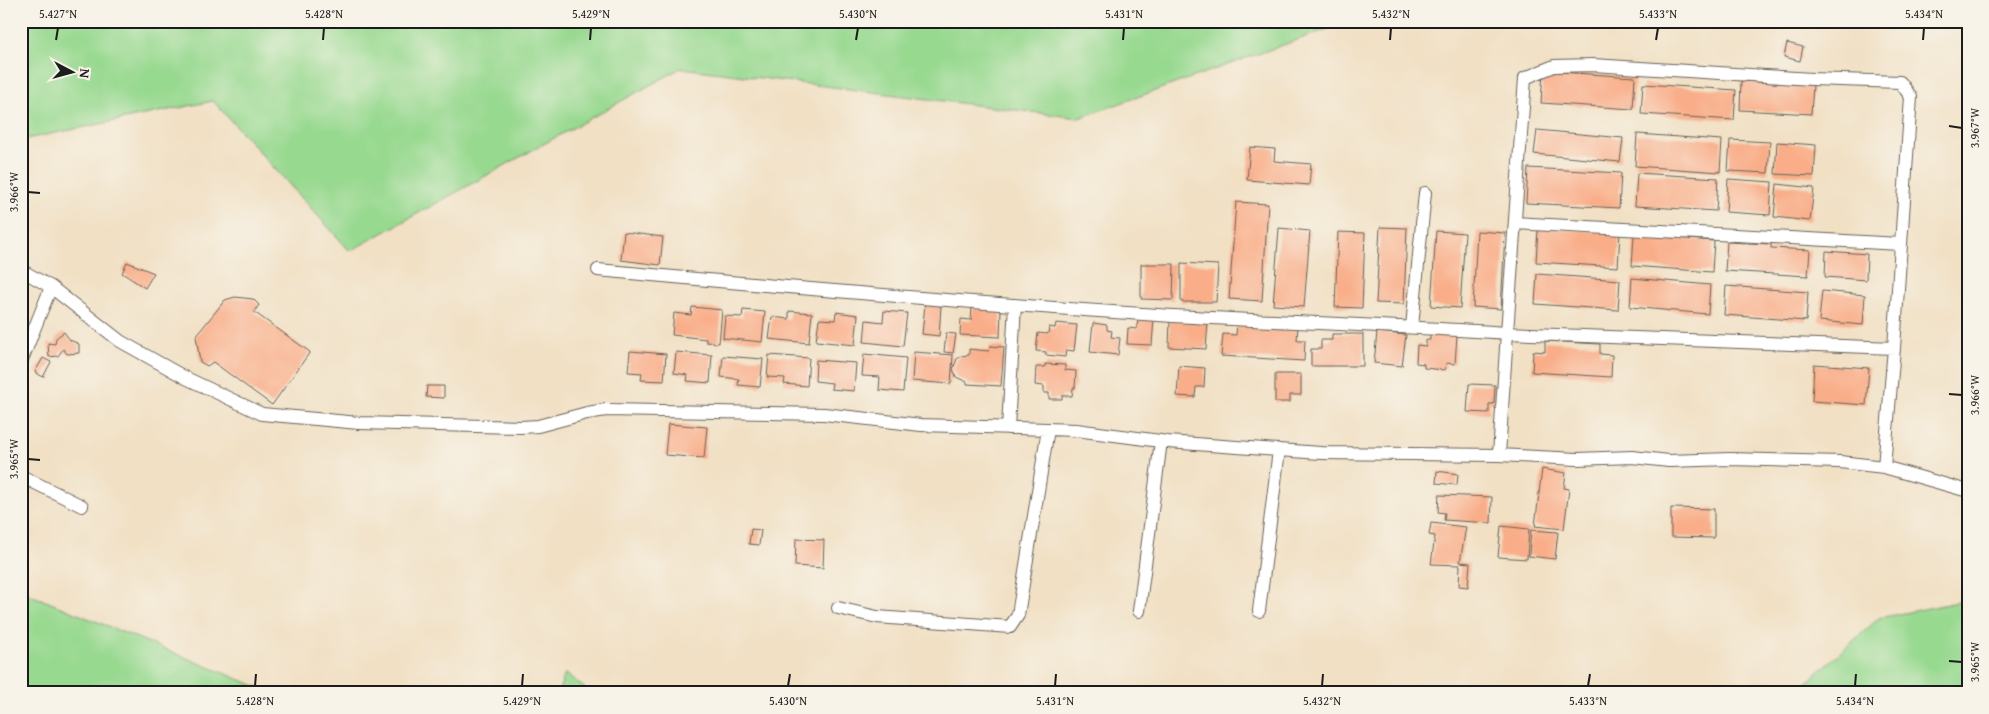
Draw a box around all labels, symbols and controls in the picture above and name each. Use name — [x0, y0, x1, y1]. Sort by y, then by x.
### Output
text: 5.427°N — [39, 5, 77, 22]
text: 5.428°N — [305, 5, 343, 22]
text: 5.429°N — [572, 5, 610, 22]
text: 5.430°N — [839, 5, 877, 22]
text: 5.431°N — [1105, 5, 1143, 22]
text: 5.432°N — [1372, 5, 1410, 22]
text: 5.433°N — [1639, 5, 1677, 22]
text: 5.434°N — [1905, 5, 1943, 22]
north arrow — [48, 48, 98, 98]
text: N — [74, 68, 95, 80]
text: 3.967°W — [1966, 107, 1983, 148]
text: 3.966°W — [5, 171, 22, 212]
text: 3.966°W — [1966, 374, 1983, 415]
text: 3.965°W — [5, 438, 22, 479]
text: 3.965°W — [1966, 641, 1983, 682]
text: 5.428°N — [236, 692, 274, 709]
text: 5.429°N — [503, 692, 541, 709]
text: 5.430°N — [769, 692, 807, 709]
text: 5.431°N — [1036, 692, 1074, 709]
text: 5.432°N — [1303, 692, 1341, 709]
text: 5.433°N — [1569, 692, 1607, 709]
text: 5.434°N — [1836, 692, 1874, 709]

